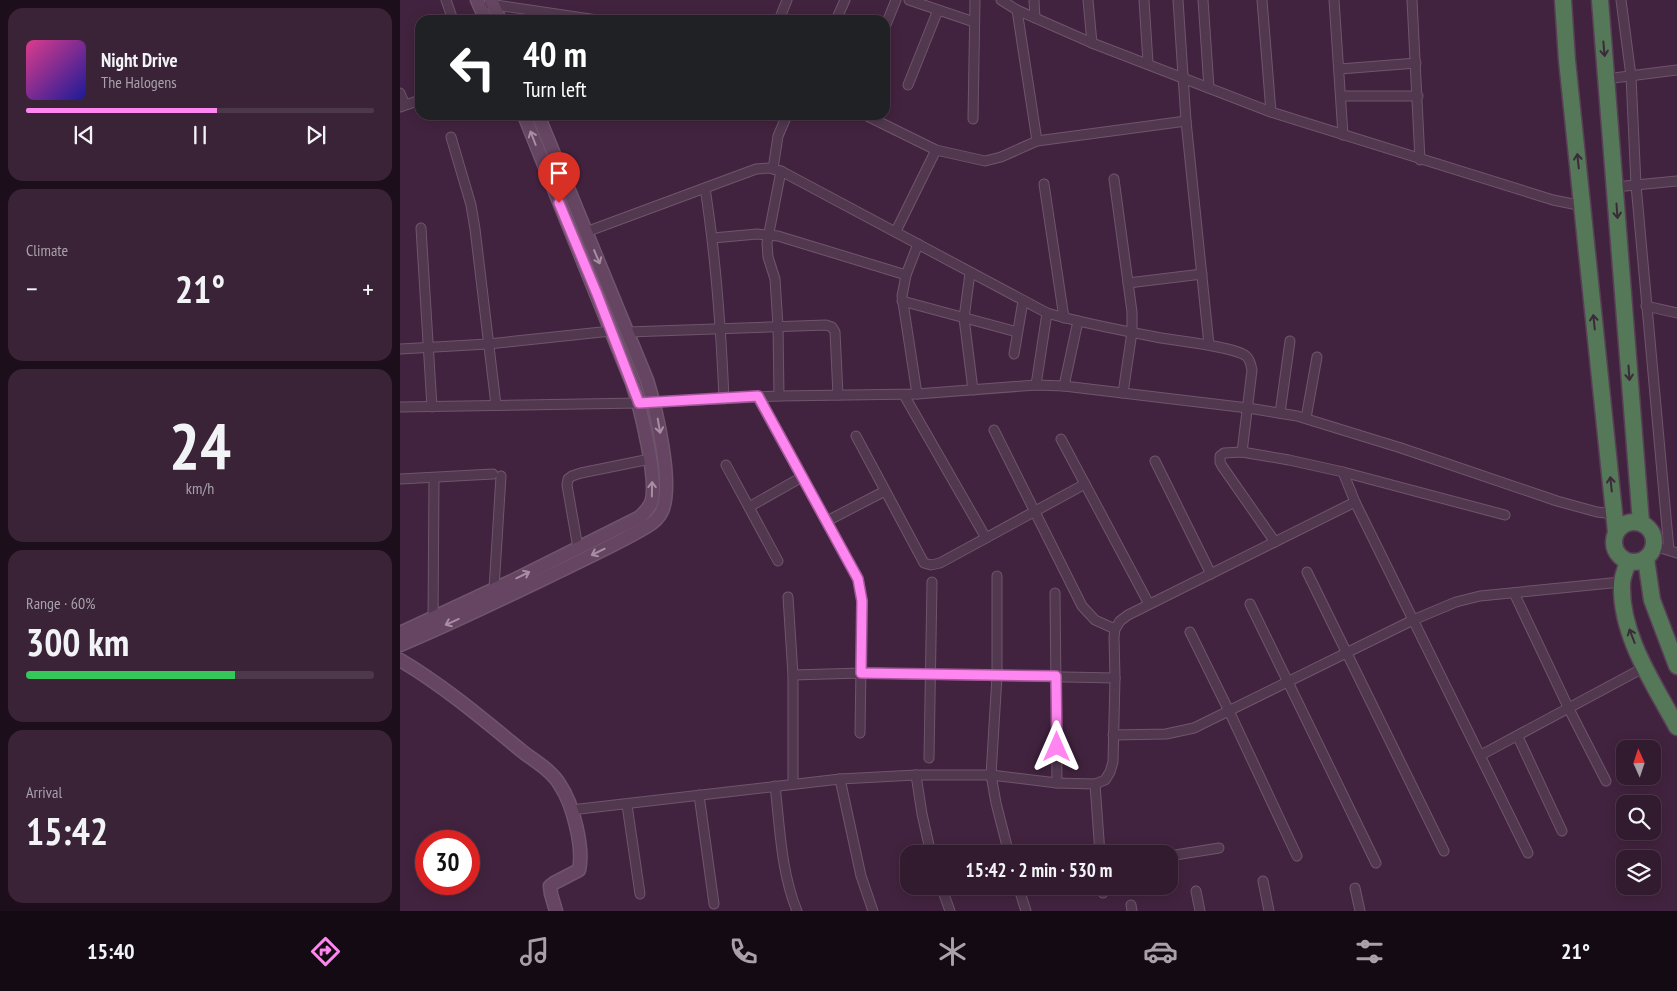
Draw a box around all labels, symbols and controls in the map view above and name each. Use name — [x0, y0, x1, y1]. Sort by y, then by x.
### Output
text: 40 m — [523, 31, 587, 77]
icon: left — [440, 35, 505, 100]
one-way arrow — [1599, 40, 1609, 56]
text: Night Drive — [101, 48, 178, 72]
text: The Halogens — [101, 72, 177, 92]
text: Turn left — [523, 75, 587, 103]
icon: previous — [70, 121, 98, 149]
icon: pause — [186, 121, 214, 149]
icon: next — [302, 121, 330, 149]
one-way arrow — [527, 131, 537, 146]
pin — [538, 152, 580, 203]
one-way arrow — [1573, 153, 1583, 169]
icon: arrive — [545, 159, 573, 187]
one-way arrow — [1612, 202, 1622, 218]
text: Climate — [26, 240, 68, 260]
one-way arrow — [592, 249, 602, 264]
text: 21° — [175, 264, 225, 313]
text: − — [26, 270, 38, 307]
text: + — [362, 270, 374, 307]
one-way arrow — [1590, 315, 1599, 331]
one-way arrow — [1624, 364, 1634, 380]
text: 24 — [169, 403, 231, 487]
one-way arrow — [654, 417, 664, 433]
one-way arrow — [1606, 476, 1616, 492]
text: km/h — [186, 478, 214, 498]
one-way arrow — [647, 481, 657, 498]
one-way arrow — [591, 547, 606, 557]
one-way arrow — [516, 570, 531, 580]
text: Range · 60% — [26, 593, 95, 613]
text: 300 km — [26, 617, 129, 666]
one-way arrow — [445, 618, 460, 628]
one-way arrow — [1627, 629, 1636, 645]
position arrow — [1030, 720, 1082, 772]
north arrow — [1616, 740, 1661, 785]
map controls — [1616, 740, 1661, 895]
text: Arrival — [26, 782, 62, 802]
button: search — [1616, 795, 1661, 840]
text: 15:42 — [26, 806, 108, 855]
speed limit sign: 30 — [415, 830, 480, 895]
button: layers — [1616, 850, 1661, 895]
text: 15:42 · 2 min · 530 m — [966, 858, 1112, 882]
icon: directions — [308, 934, 343, 969]
icon: music — [517, 934, 552, 969]
icon: phone — [726, 934, 761, 969]
icon: climate — [935, 934, 970, 969]
icon: car — [1143, 934, 1178, 969]
icon: filters — [1352, 934, 1387, 969]
text: 15:40 — [87, 937, 134, 965]
text: 21° — [1561, 937, 1590, 965]

